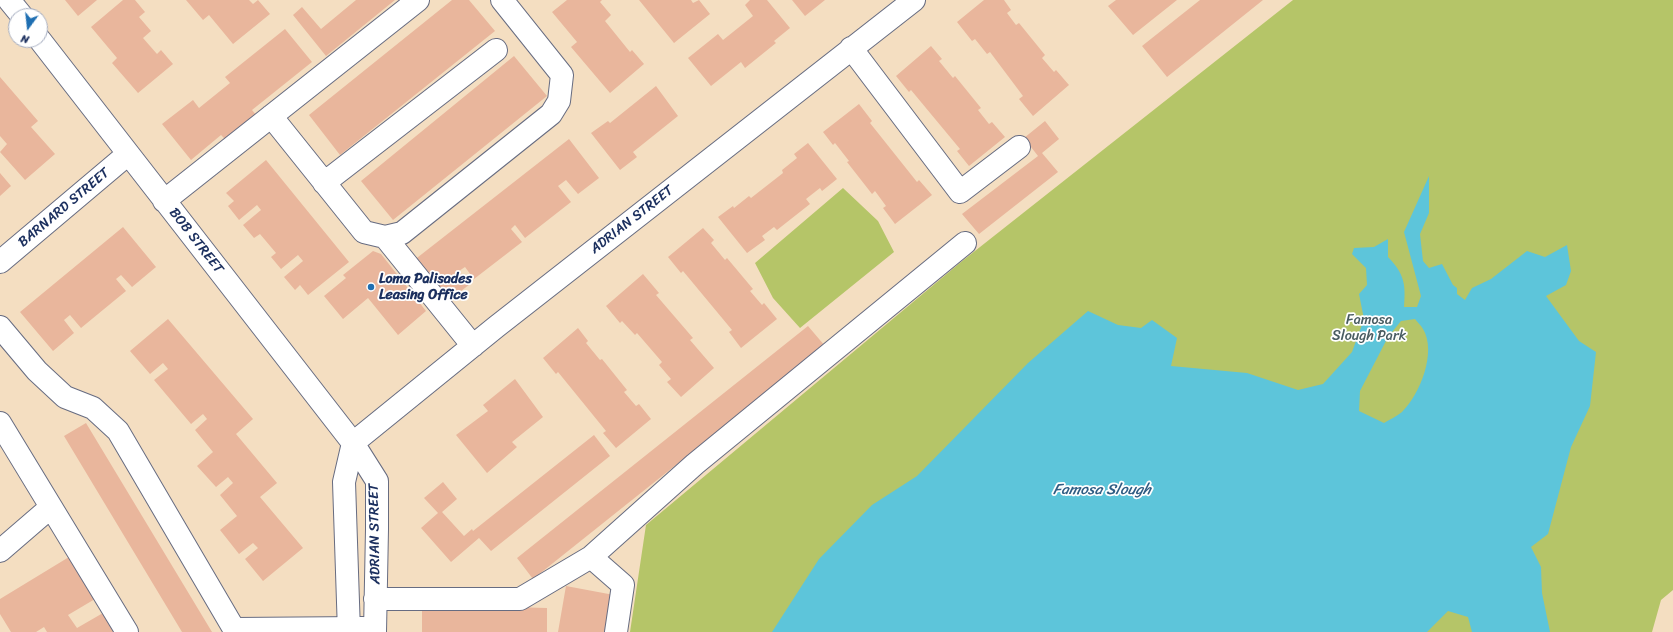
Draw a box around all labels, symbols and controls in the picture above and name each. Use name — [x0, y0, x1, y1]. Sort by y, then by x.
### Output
north arrow — [8, 8, 48, 48]
text: N — [19, 29, 31, 49]
street label: BARNARD STREET — [15, 165, 113, 251]
street label: ADRIAN STREET — [587, 182, 677, 258]
street label: BOB STREET — [165, 205, 227, 277]
place label: Loma Palisades Leasing Office — [379, 271, 472, 304]
marker: Loma Palisades Leasing Office — [366, 282, 376, 292]
park label: Famosa Slough Park — [1332, 312, 1406, 344]
water label: Famosa Slough — [1053, 481, 1151, 499]
street label: ADRIAN STREET — [366, 483, 384, 585]

